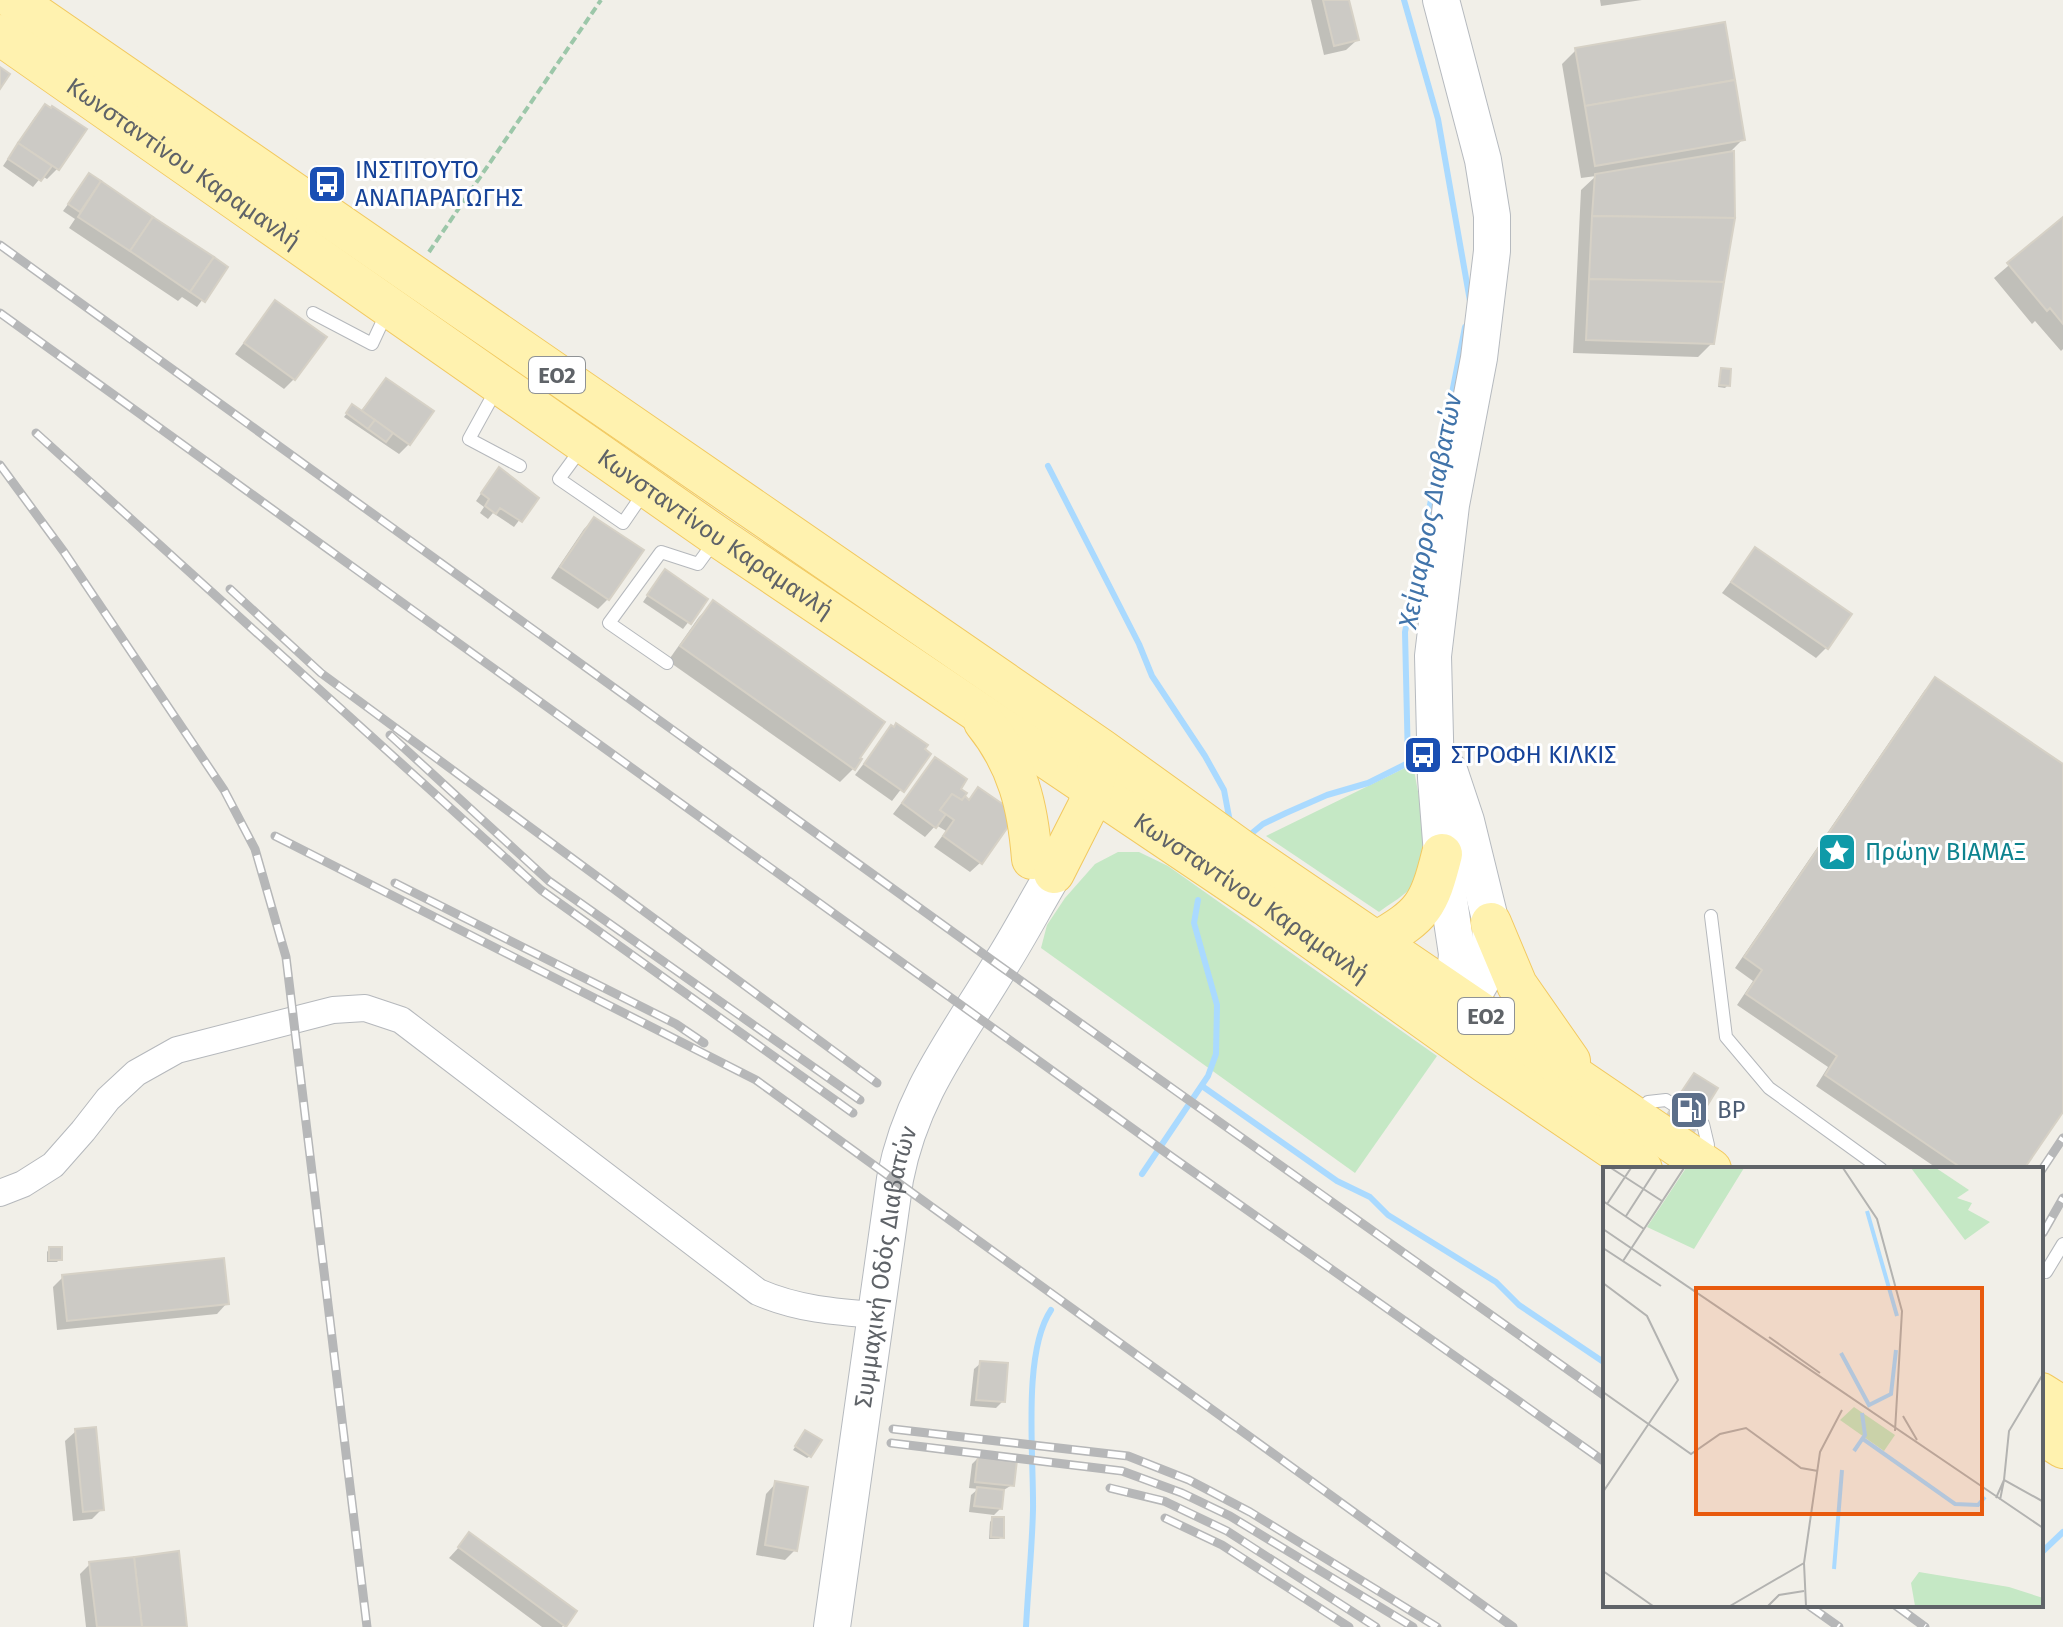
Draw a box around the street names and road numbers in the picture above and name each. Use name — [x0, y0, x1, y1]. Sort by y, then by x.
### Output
street label: Κωνσταντίνου Καραμανλή — [61, 72, 306, 255]
road number: ΕΟ2 — [529, 357, 585, 393]
street label: Κωνσταντίνου Καραμανλή — [592, 443, 838, 624]
street label: Κωνσταντίνου Καραμανλή — [1128, 807, 1374, 989]
road number: ΕΟ2 — [1458, 998, 1514, 1034]
street label: Συμμαχική Οδός Διαβατών — [849, 1122, 923, 1409]

